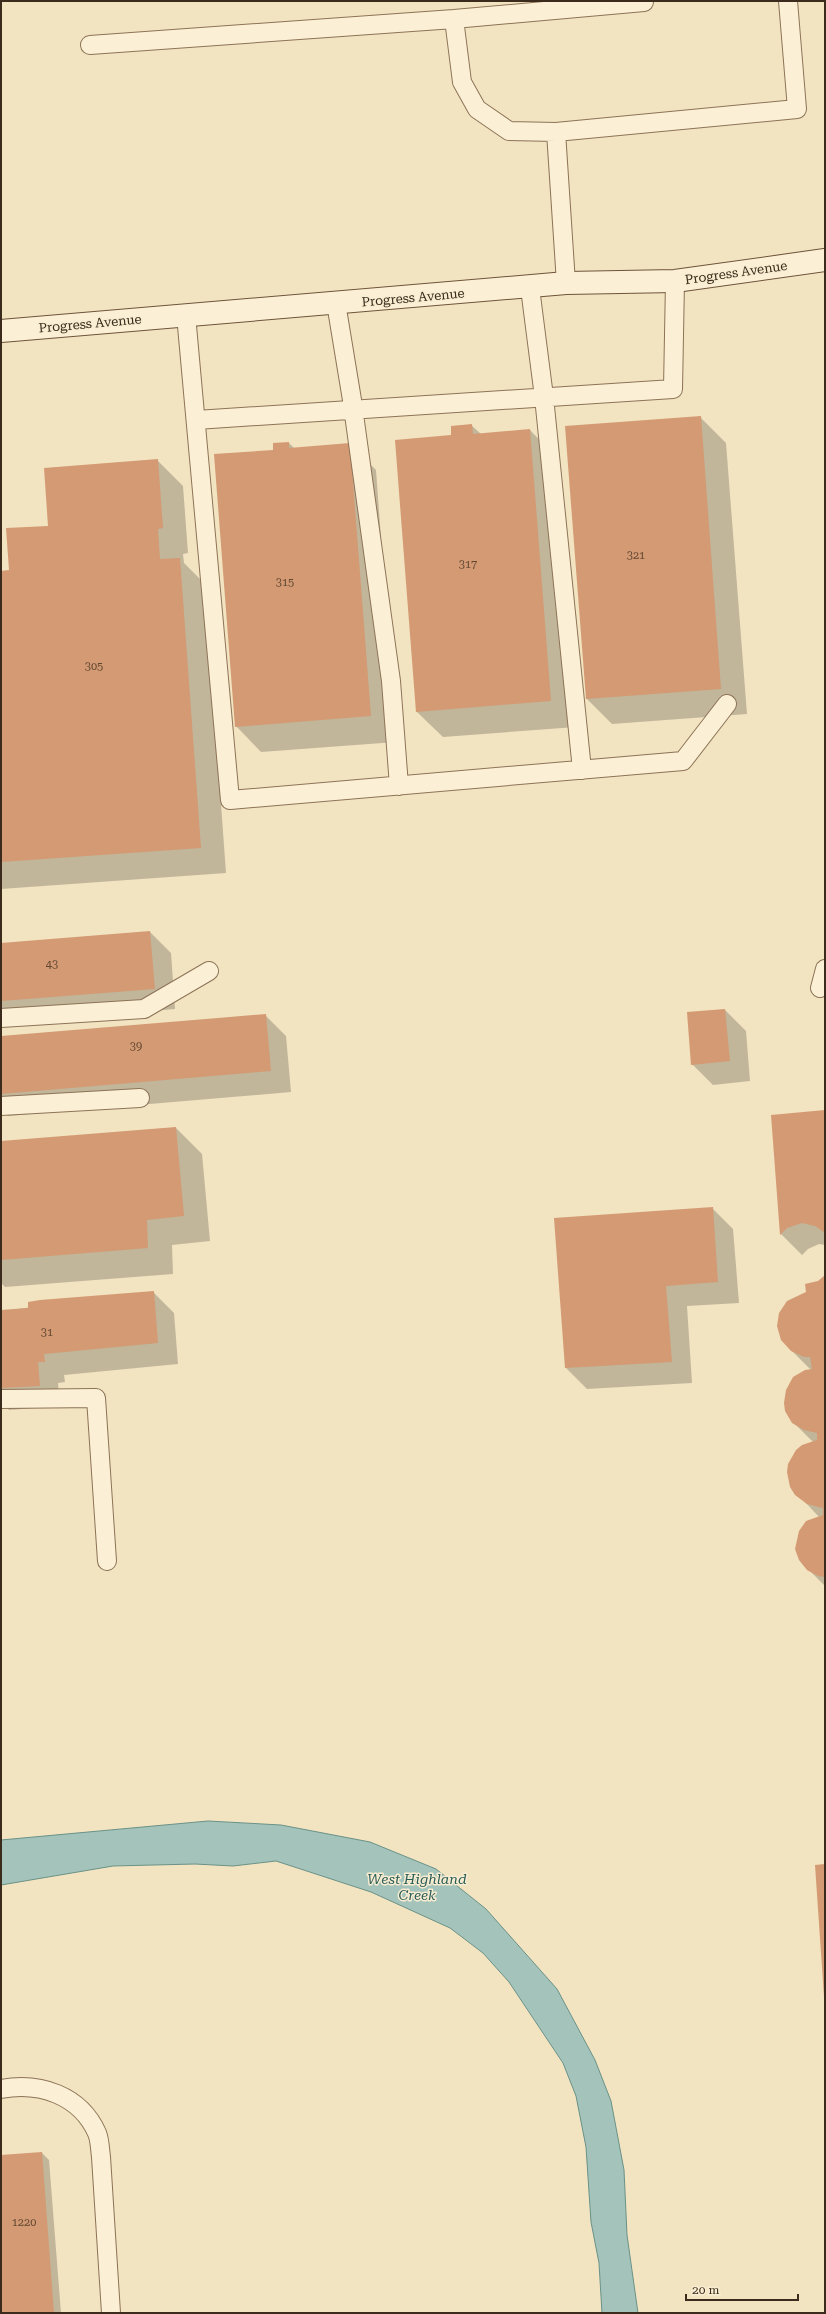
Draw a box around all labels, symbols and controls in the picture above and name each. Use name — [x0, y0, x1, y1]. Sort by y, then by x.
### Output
street label: Progress Avenue — [684, 258, 788, 287]
street label: Progress Avenue — [361, 286, 465, 309]
street label: Progress Avenue — [38, 312, 142, 335]
house number: 321 — [627, 549, 645, 562]
house number: 317 — [459, 558, 477, 571]
house number: 315 — [276, 576, 294, 589]
house number: 305 — [85, 660, 103, 673]
house number: 43 — [46, 958, 58, 971]
house number: 39 — [130, 1040, 142, 1053]
house number: 31 — [41, 1326, 53, 1339]
water label: West Highland Creek — [367, 1871, 467, 1903]
house number: 1220 — [12, 2216, 36, 2229]
scale bar — [686, 2276, 798, 2302]
text: 20 m — [692, 2283, 719, 2297]

